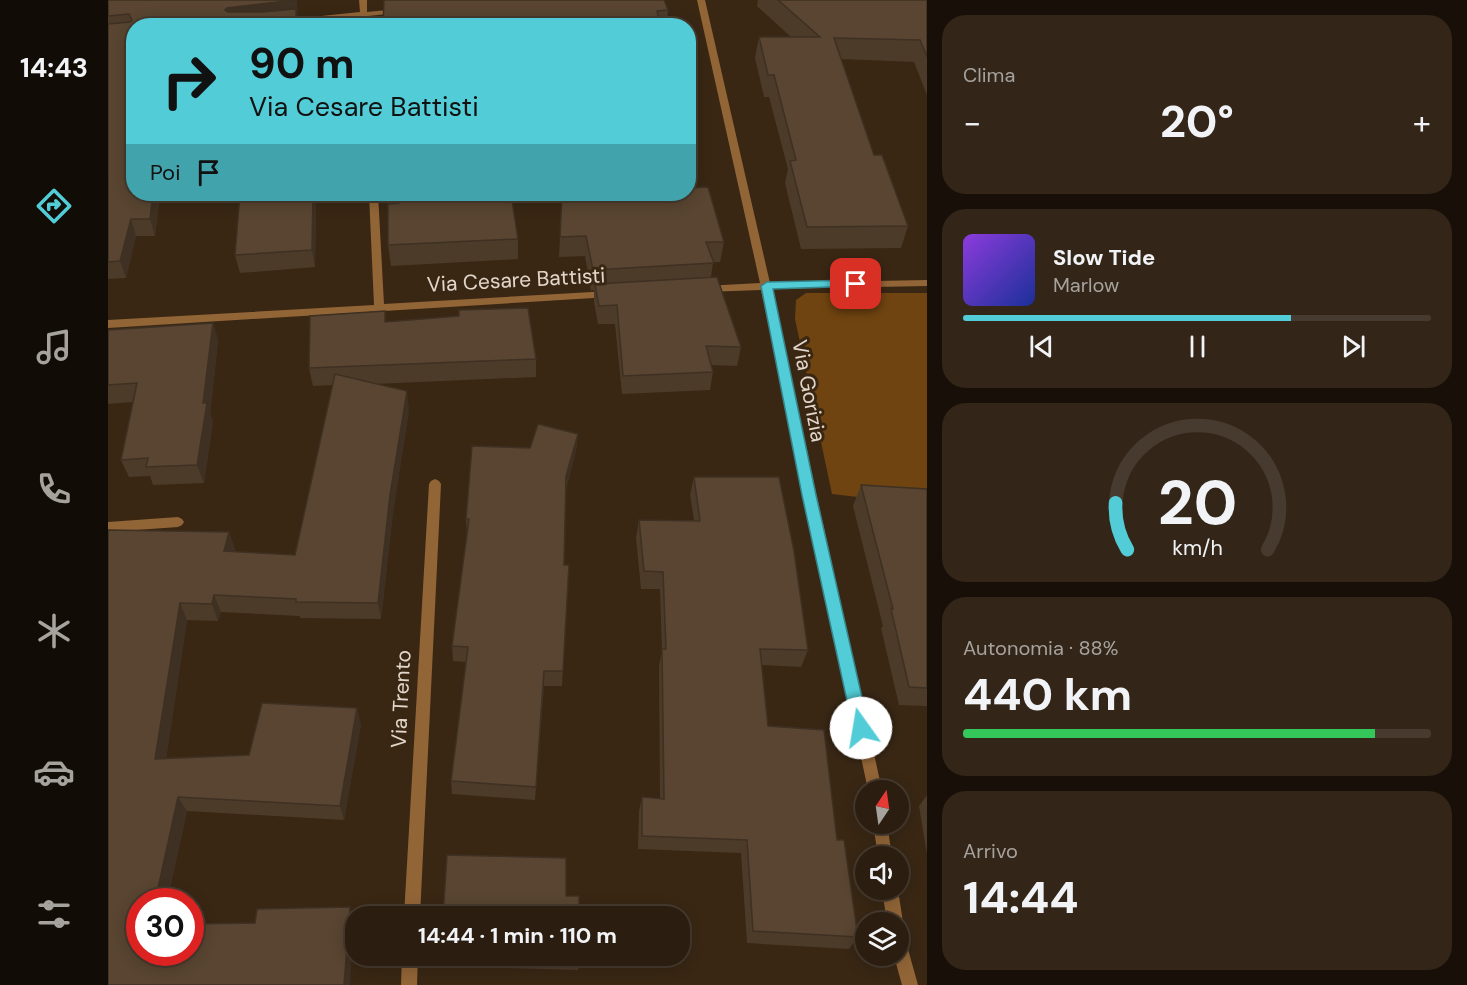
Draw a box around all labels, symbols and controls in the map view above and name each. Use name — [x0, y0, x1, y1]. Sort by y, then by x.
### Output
text: 90 m — [249, 36, 355, 91]
icon: right — [150, 42, 228, 120]
text: 14:43 — [20, 50, 88, 85]
text: Clima — [963, 62, 1015, 88]
text: Via Cesare Battisti — [249, 89, 479, 124]
text: 20° — [1160, 92, 1234, 151]
text: − — [963, 101, 981, 144]
text: + — [1413, 101, 1431, 144]
icon: arrive — [192, 156, 225, 189]
text: Poi — [150, 158, 180, 187]
icon: directions — [33, 185, 75, 227]
text: Slow Tide — [1053, 243, 1155, 272]
pin — [830, 258, 881, 309]
street label: Via Cesare Battisti — [426, 261, 606, 299]
icon: arrive — [839, 267, 872, 300]
text: Marlow — [1053, 272, 1119, 298]
icon: music — [33, 326, 75, 368]
icon: previous — [1025, 330, 1058, 363]
icon: pause — [1181, 330, 1214, 363]
icon: next — [1337, 330, 1370, 363]
street label: Via Gorizia — [785, 338, 833, 444]
text: 20 — [1157, 462, 1237, 543]
icon: phone — [33, 468, 75, 510]
text: km/h — [1172, 534, 1222, 562]
icon: climate — [33, 610, 75, 652]
text: Autonomia · 88% — [963, 635, 1118, 661]
street label: Via Trento — [384, 649, 418, 749]
text: 440 km — [963, 665, 1132, 724]
position arrow — [829, 696, 893, 760]
icon: car — [33, 751, 75, 793]
north arrow — [855, 780, 909, 834]
map controls — [855, 780, 909, 966]
text: Arrivo — [963, 838, 1018, 864]
button: sound — [855, 846, 909, 900]
text: 14:44 — [963, 868, 1079, 927]
speed limit sign: 30 — [126, 888, 204, 966]
icon: filters — [33, 893, 75, 935]
button: layers — [855, 912, 909, 966]
text: 14:44 · 1 min · 110 m — [418, 921, 617, 950]

